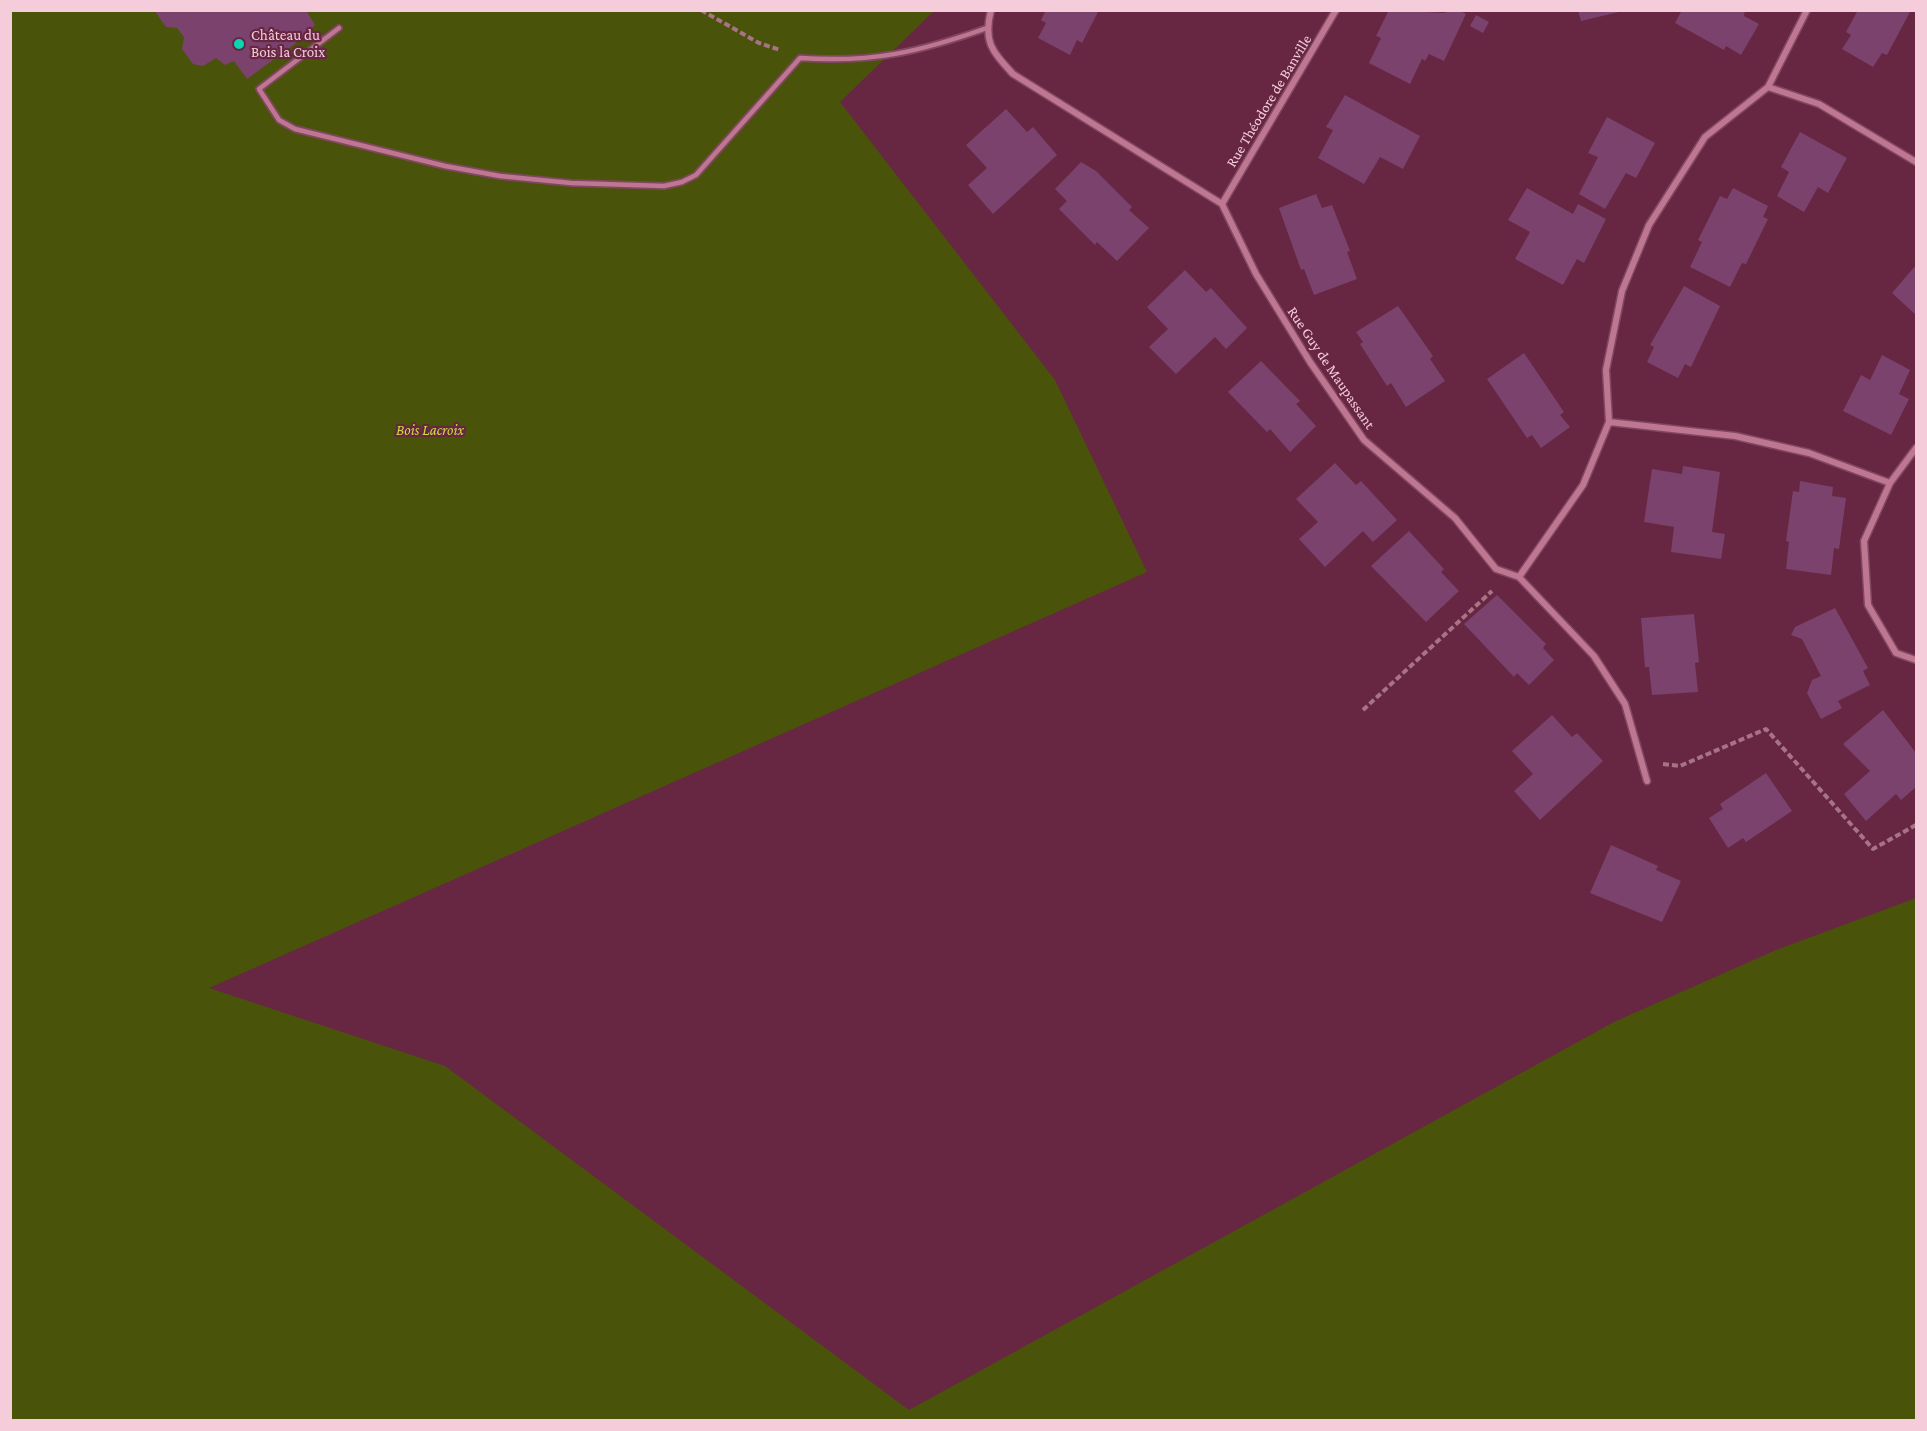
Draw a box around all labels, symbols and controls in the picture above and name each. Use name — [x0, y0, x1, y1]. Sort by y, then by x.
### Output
place label: Château du Bois la Croix — [251, 26, 325, 61]
street label: Rue Théodore de Banville — [1222, 32, 1316, 170]
marker: Château du Bois la Croix — [232, 37, 246, 51]
street label: Rue Guy de Maupassant — [1283, 303, 1379, 433]
park label: Bois Lacroix — [396, 421, 464, 439]

